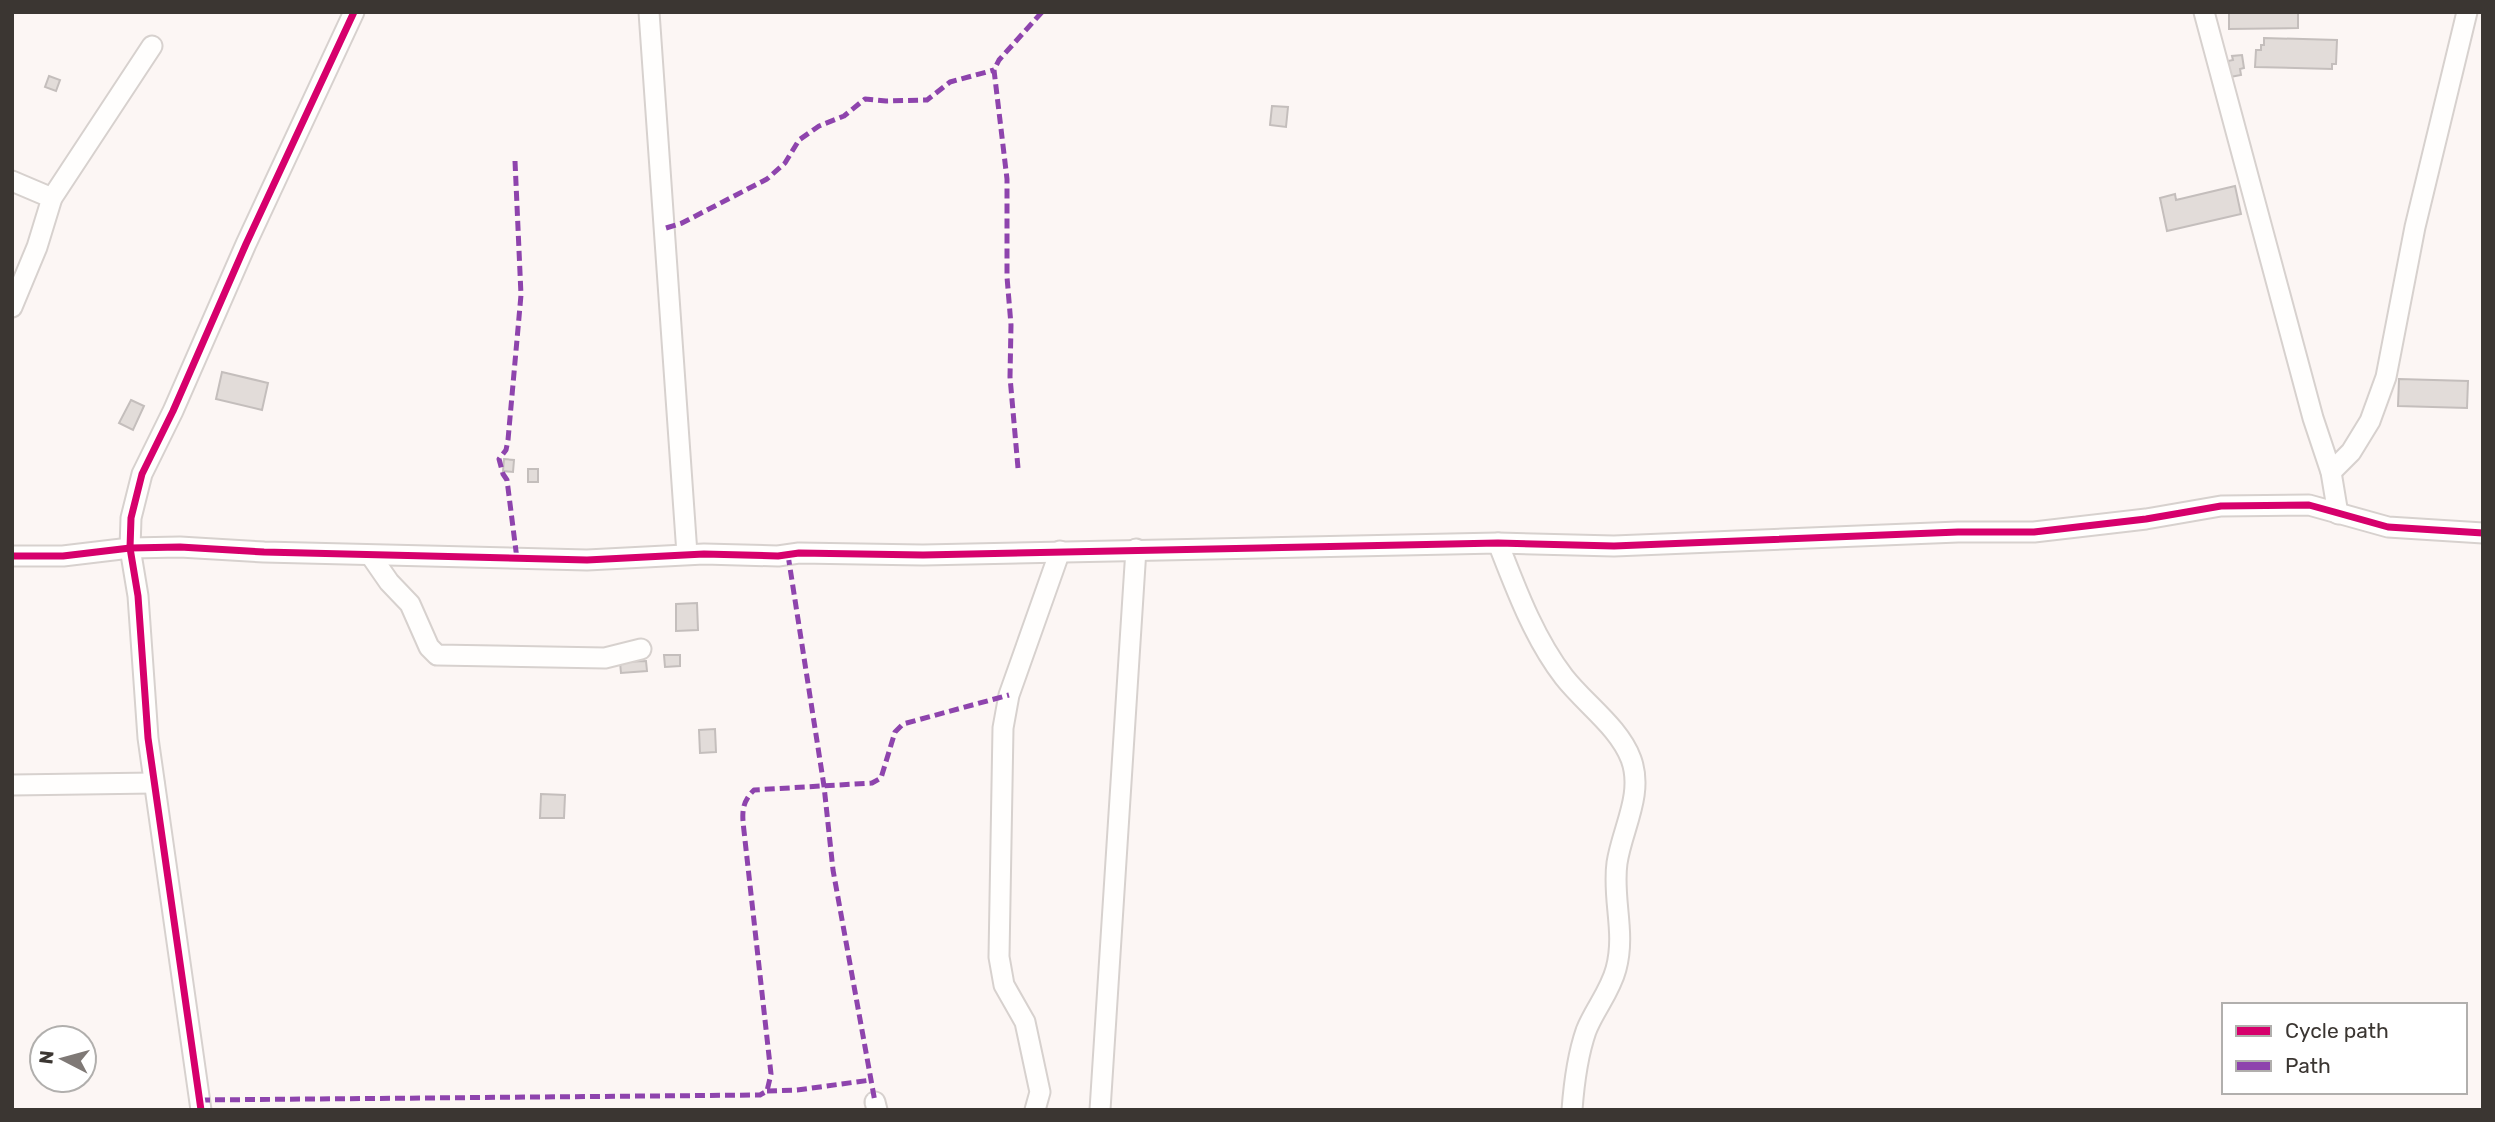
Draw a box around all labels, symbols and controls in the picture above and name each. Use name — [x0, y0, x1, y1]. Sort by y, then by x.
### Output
legend — [2222, 1003, 2467, 1094]
text: Cycle path — [2285, 1018, 2389, 1043]
north arrow — [28, 1024, 98, 1094]
text: N — [34, 1049, 59, 1065]
text: Path — [2285, 1053, 2331, 1078]

